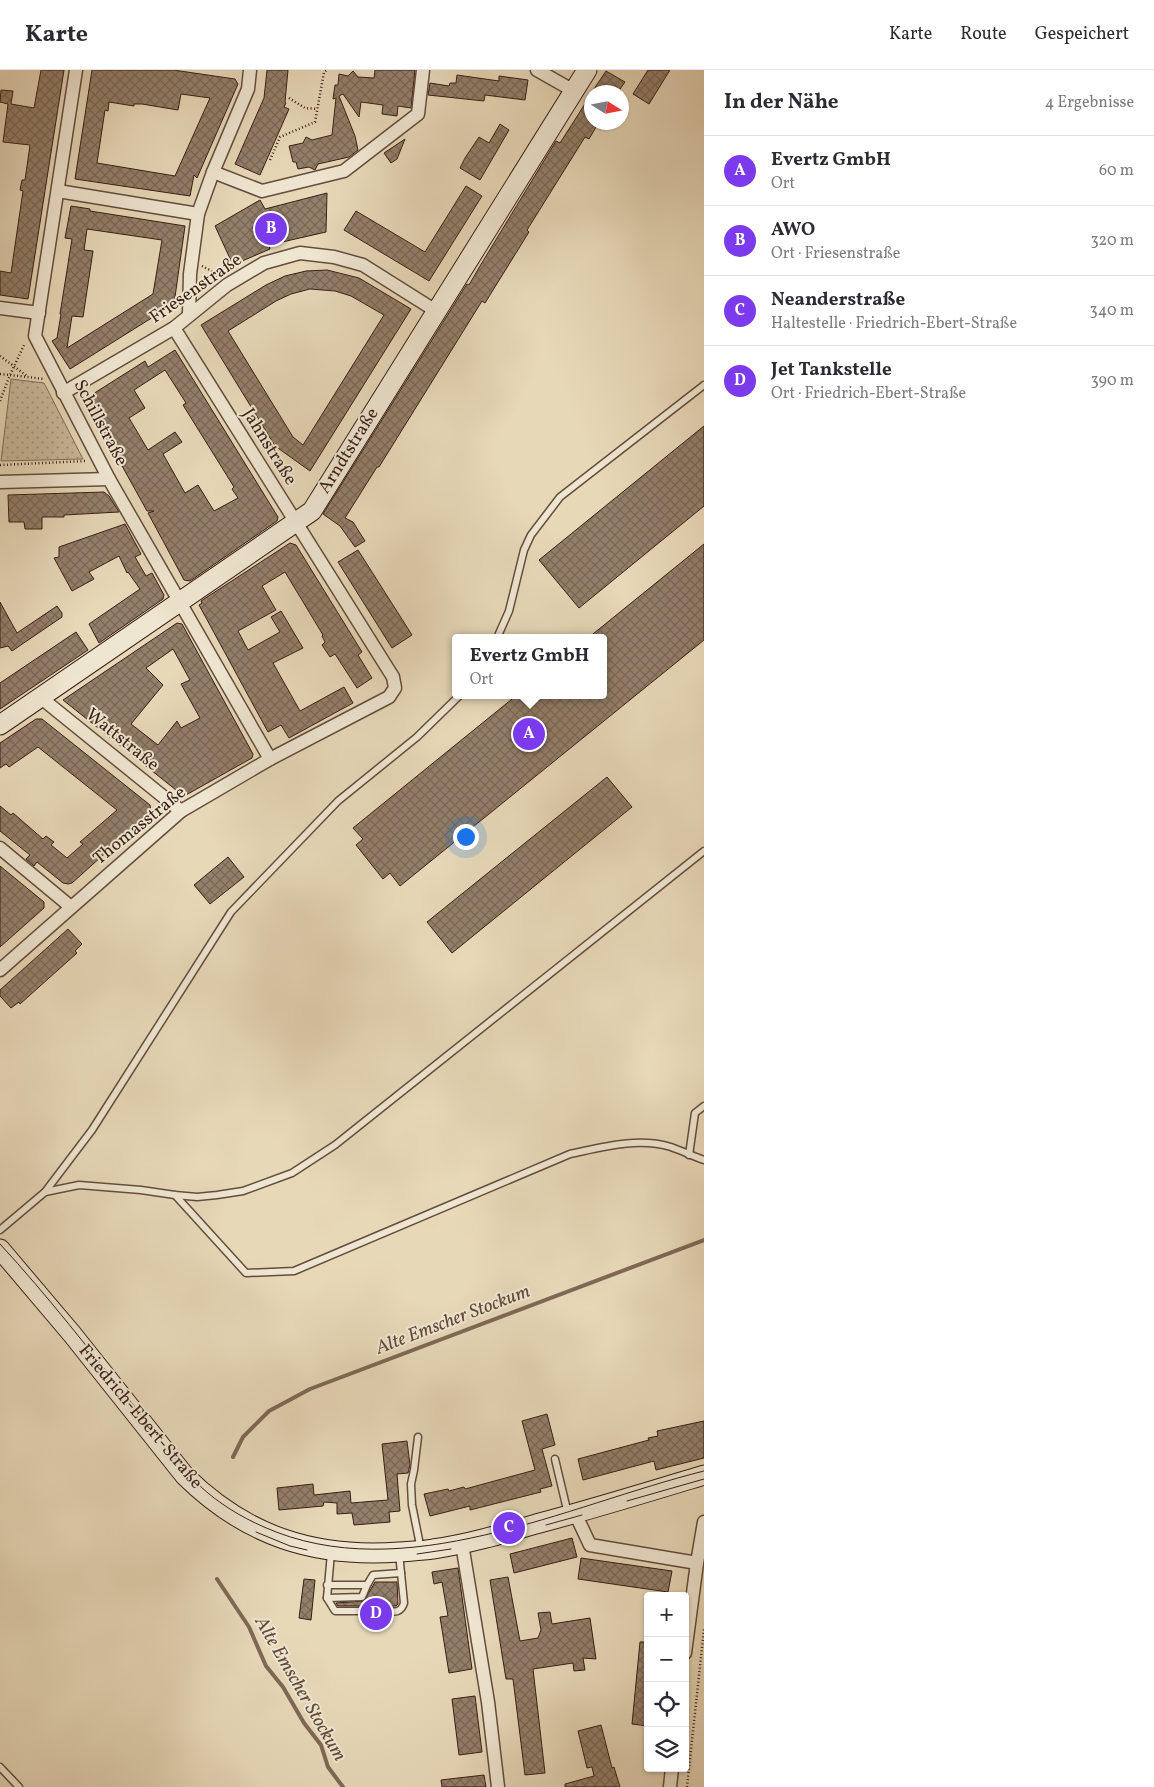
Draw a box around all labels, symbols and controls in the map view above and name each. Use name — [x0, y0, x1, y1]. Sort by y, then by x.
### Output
text: Karte — [25, 18, 88, 52]
text: Karte — [889, 22, 932, 47]
text: Route — [960, 22, 1007, 47]
text: Gespeichert — [1035, 22, 1129, 47]
north arrow — [584, 85, 629, 130]
text: In der Nähe — [724, 88, 839, 117]
text: 4 Ergebnisse — [1045, 92, 1134, 114]
text: Evertz GmbH — [771, 147, 891, 173]
text: A — [734, 160, 746, 182]
text: 60 m — [1099, 160, 1134, 182]
text: Ort — [771, 173, 795, 195]
pin: B — [255, 210, 287, 248]
text: AWO — [771, 217, 815, 243]
text: B — [735, 230, 745, 252]
text: 320 m — [1090, 230, 1134, 252]
text: Ort · Friesenstraße — [771, 243, 900, 265]
street label: Friesenstraße — [145, 248, 247, 330]
text: Neanderstraße — [771, 287, 905, 313]
text: C — [735, 300, 745, 322]
text: 340 m — [1090, 300, 1134, 322]
text: Haltestelle · Friedrich-Ebert-Straße — [771, 313, 1017, 335]
text: Jet Tankstelle — [771, 357, 892, 383]
text: D — [734, 370, 746, 392]
text: 390 m — [1091, 370, 1134, 392]
street label: Schillstraße — [67, 376, 133, 470]
text: Ort · Friedrich-Ebert-Straße — [771, 383, 966, 405]
street label: Arndtstraße — [313, 403, 385, 499]
street label: Jahnstraße — [236, 404, 302, 490]
popup — [452, 634, 607, 699]
text: Evertz GmbH — [470, 643, 589, 669]
text: Ort — [470, 669, 494, 691]
street label: Wattstraße — [80, 703, 164, 777]
pin: A — [513, 715, 545, 753]
street label: Thomasstraße — [88, 781, 192, 871]
your location — [453, 824, 479, 850]
water label: Alte Emscher Stockum — [371, 1279, 534, 1362]
street label: Friedrich-Ebert-Straße — [72, 1339, 208, 1495]
pin: C — [493, 1509, 525, 1547]
map controls — [644, 1592, 689, 1772]
button: + — [644, 1592, 689, 1637]
pin: D — [360, 1595, 392, 1633]
water label: Alte Emscher Stockum — [247, 1611, 352, 1766]
button: − — [644, 1637, 689, 1682]
button: locate — [644, 1682, 689, 1727]
button: layers — [644, 1727, 689, 1772]

